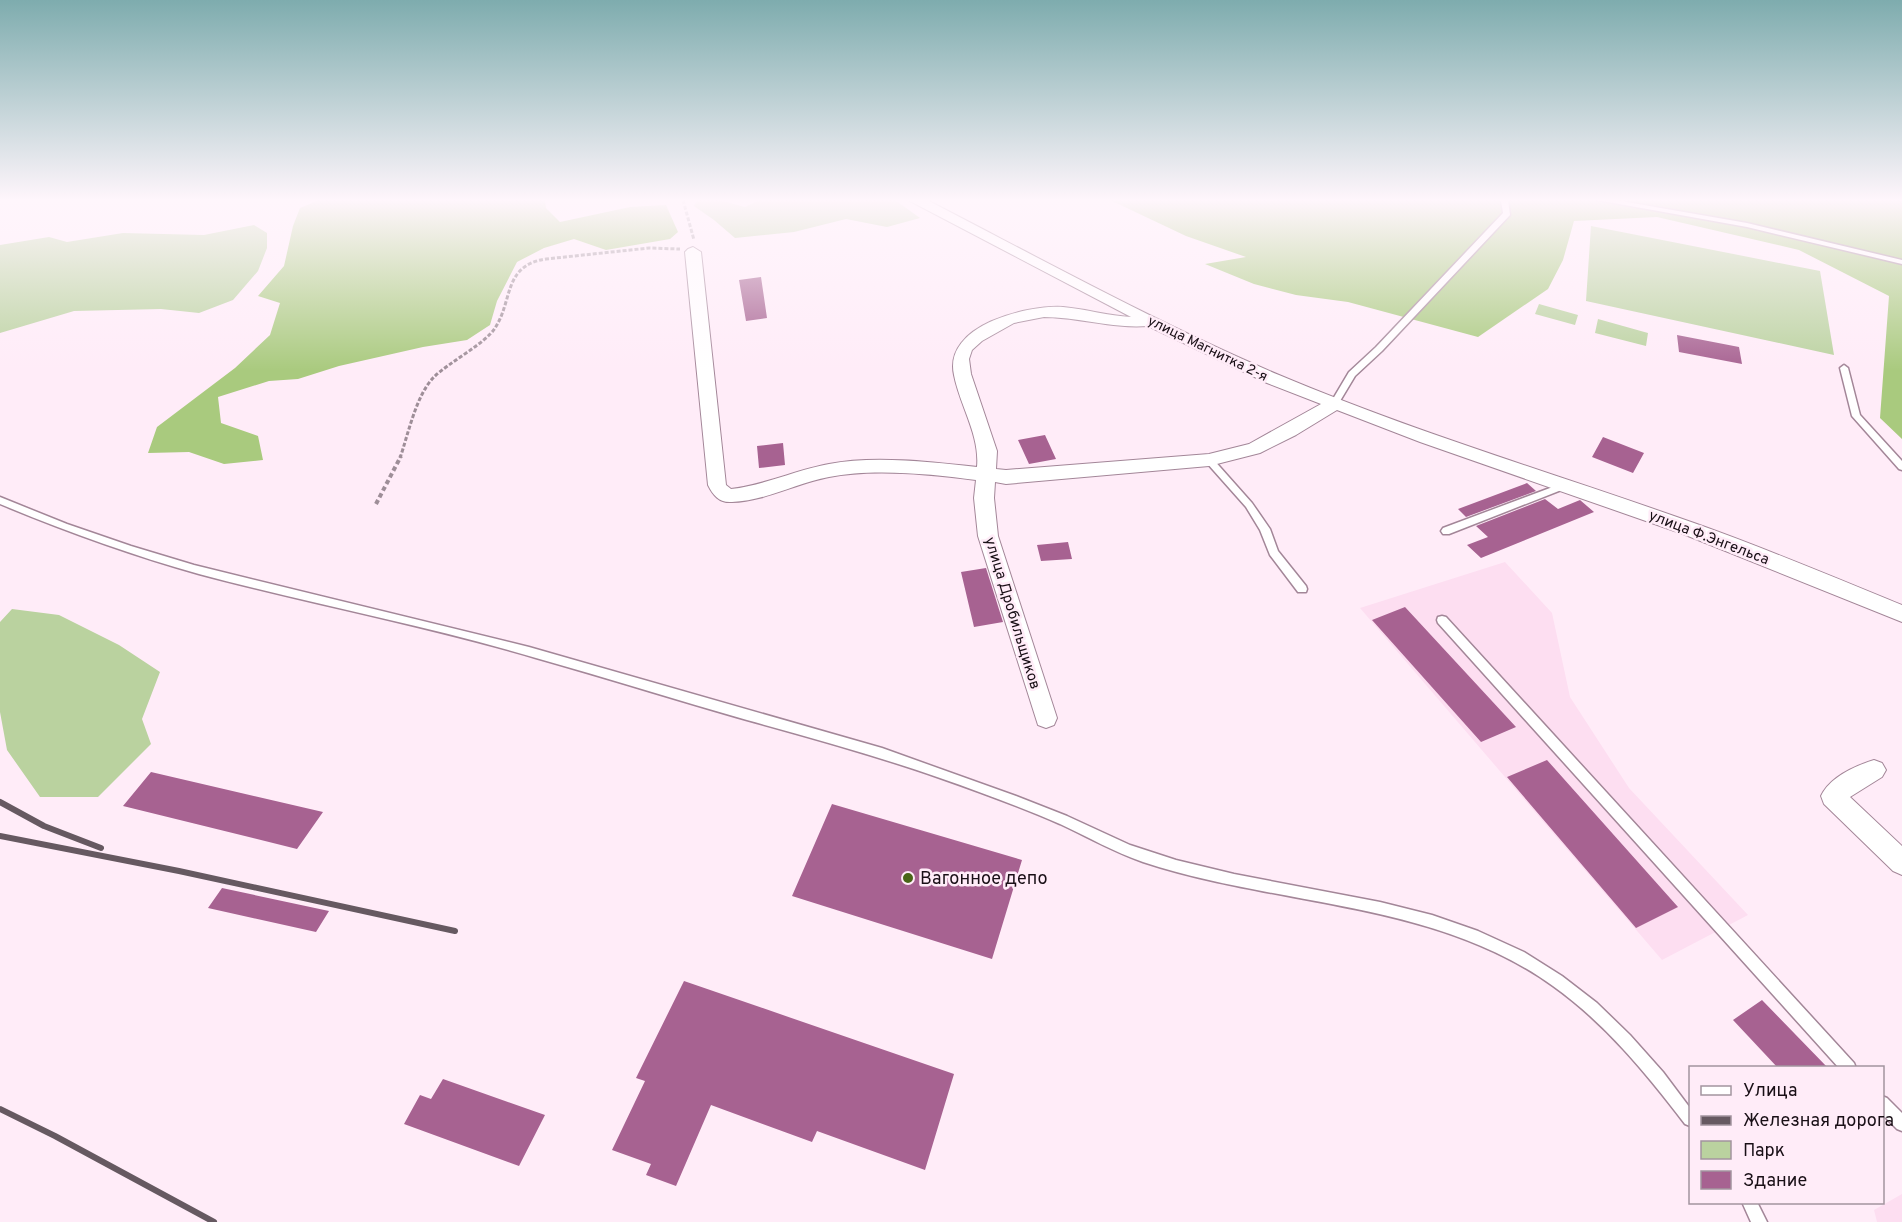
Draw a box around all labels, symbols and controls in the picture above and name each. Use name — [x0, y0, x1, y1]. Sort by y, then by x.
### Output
street label: улица Магнитка 2-я — [1145, 313, 1270, 386]
street label: улица Ф.Энгельса — [1645, 507, 1771, 570]
street label: улица Дробильщиков — [979, 535, 1044, 692]
place label: Вагонное депо — [920, 868, 1048, 891]
marker: Вагонное депо — [901, 871, 915, 885]
legend — [1689, 1066, 1884, 1204]
text: Улица — [1743, 1080, 1797, 1103]
text: Железная дорога — [1743, 1110, 1894, 1133]
text: Парк — [1743, 1140, 1785, 1163]
text: Здание — [1743, 1170, 1807, 1193]

